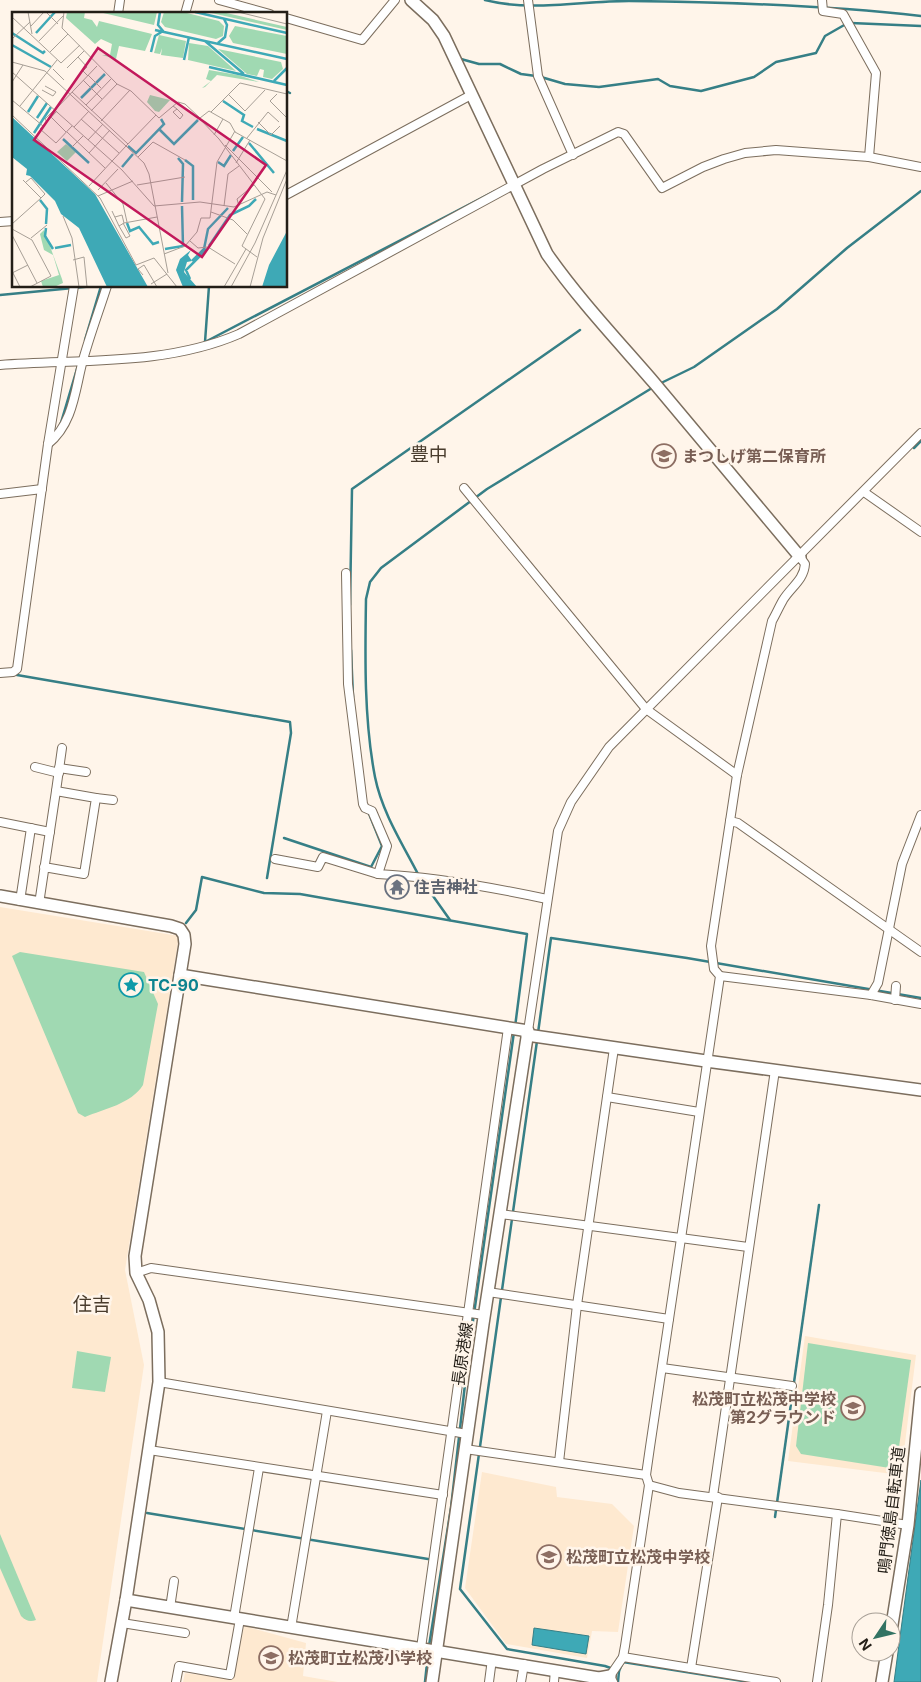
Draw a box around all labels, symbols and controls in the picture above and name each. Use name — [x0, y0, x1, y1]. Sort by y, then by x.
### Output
inset map — [12, 12, 288, 288]
district label: 豊中 — [410, 443, 448, 466]
school or university icon: まつしげ第二保育所 — [651, 443, 677, 469]
place label: まつしげ第二保育所 — [682, 446, 826, 466]
temple icon: 住吉神社 — [384, 874, 410, 900]
place label: 住吉神社 — [413, 877, 478, 897]
place icon: TC-90 — [118, 972, 144, 998]
place label: TC-90 — [148, 975, 199, 995]
district label: 住吉 — [73, 1293, 111, 1316]
street label: 長原港線 — [448, 1321, 476, 1387]
place label: 松茂町立松茂中学校 第2グラウンド — [692, 1389, 836, 1427]
school or university icon: 松茂町立松茂中学校 第2グラウンド — [840, 1395, 866, 1421]
street label: 鳴門徳島自転車道 — [873, 1445, 909, 1575]
school or university icon: 松茂町立松茂中学校 — [536, 1544, 562, 1570]
place label: 松茂町立松茂中学校 — [566, 1547, 710, 1567]
north arrow — [851, 1612, 901, 1662]
text: N — [855, 1635, 875, 1654]
school or university icon: 松茂町立松茂小学校 — [258, 1645, 284, 1671]
place label: 松茂町立松茂小学校 — [288, 1648, 432, 1668]

